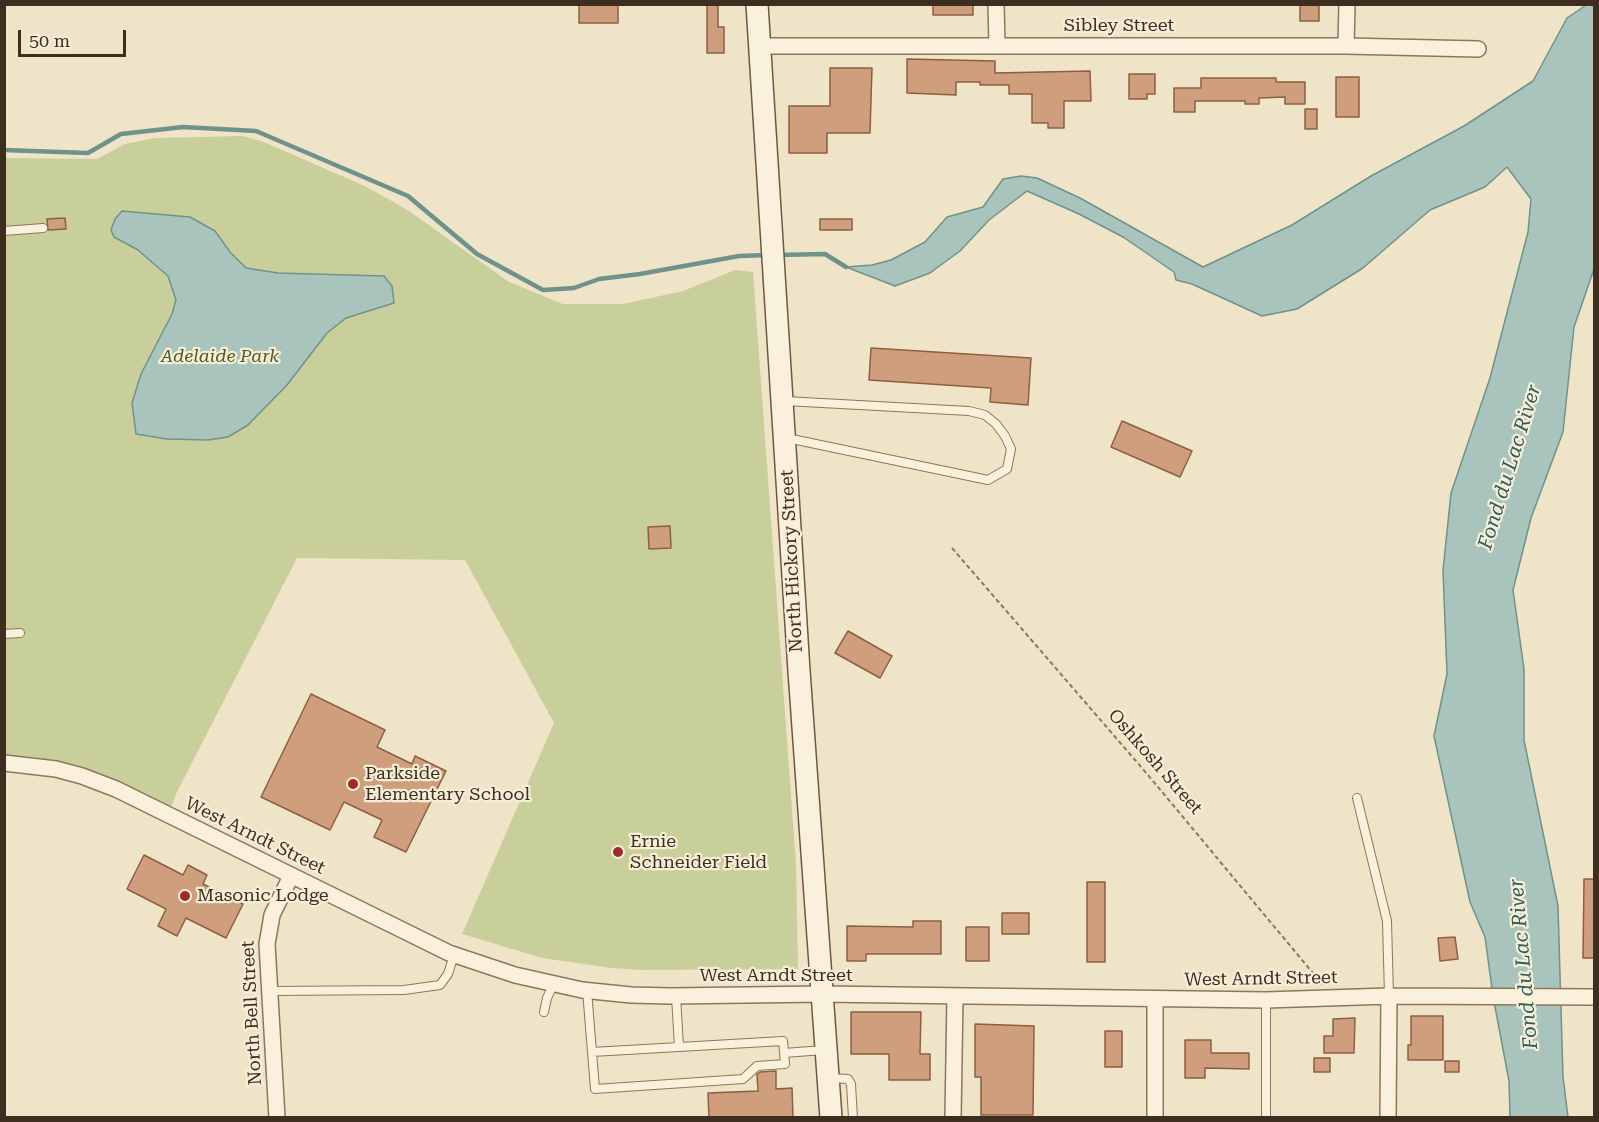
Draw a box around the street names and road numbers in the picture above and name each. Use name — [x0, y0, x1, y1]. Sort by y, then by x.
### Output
street label: Sibley Street — [1064, 15, 1174, 37]
street label: North Hickory Street — [776, 469, 808, 653]
street label: Oshkosh Street — [1103, 705, 1207, 819]
street label: West Arndt Street — [181, 793, 329, 879]
street label: North Bell Street — [237, 940, 267, 1086]
street label: West Arndt Street — [699, 965, 853, 987]
street label: West Arndt Street — [1184, 967, 1338, 991]

